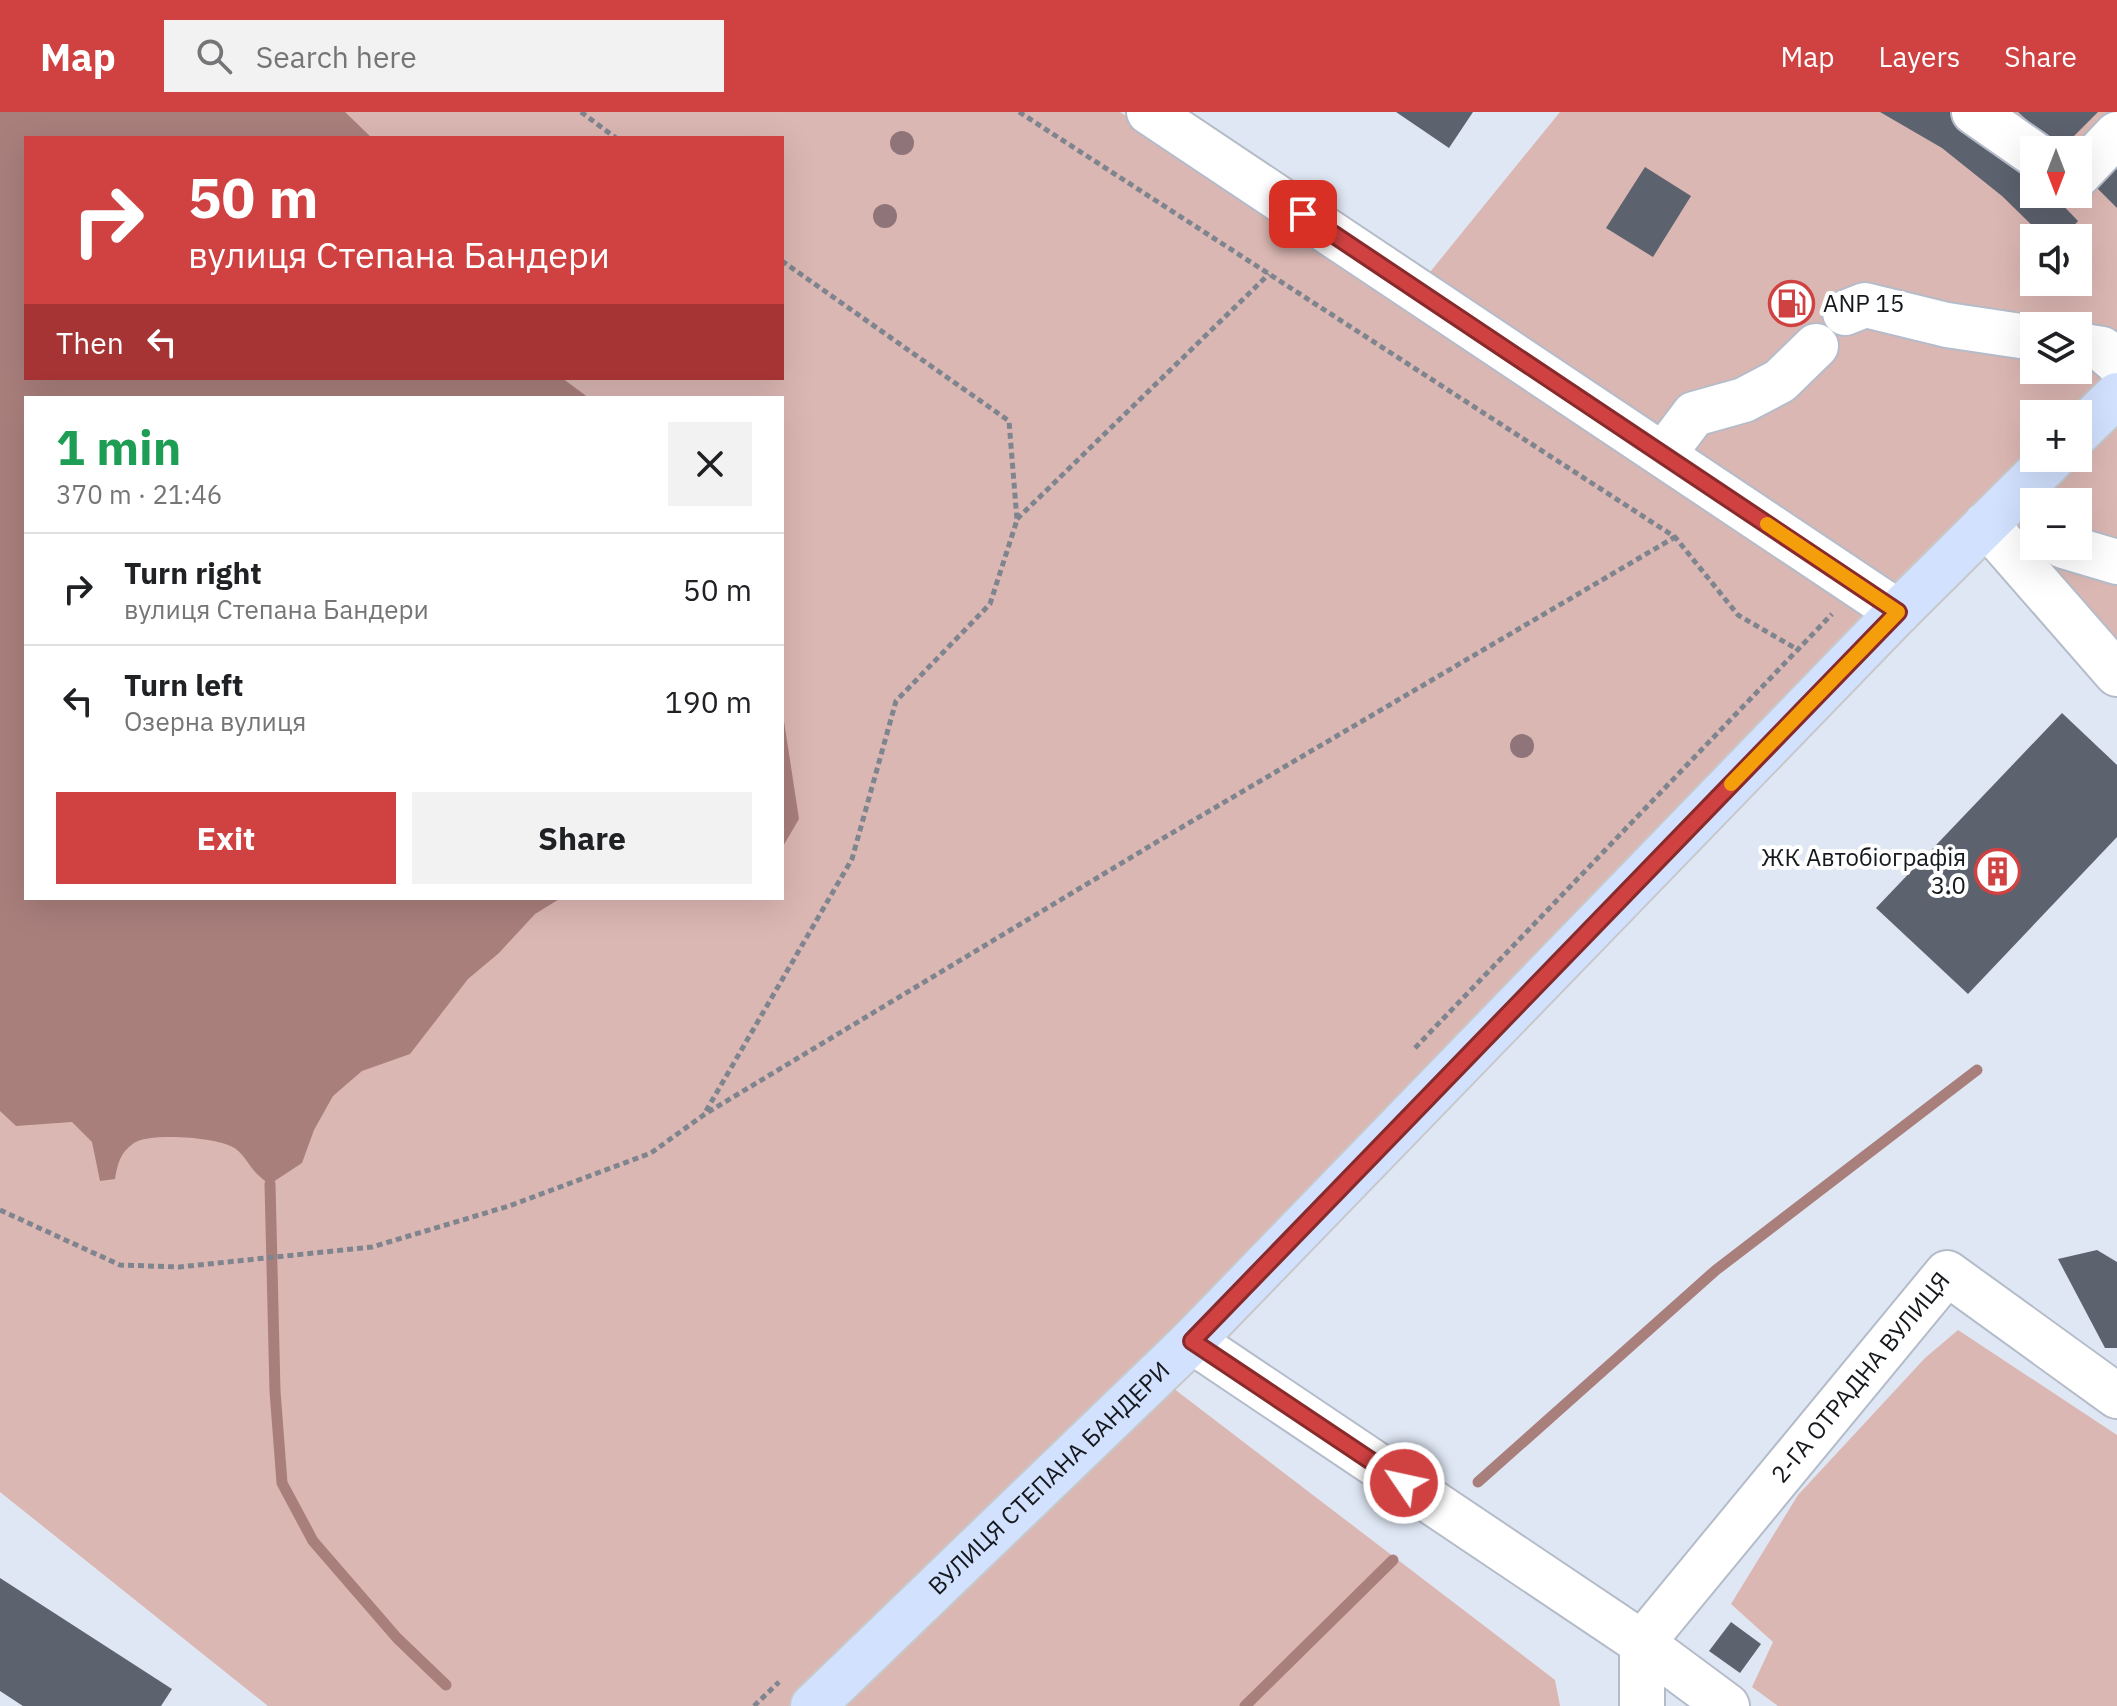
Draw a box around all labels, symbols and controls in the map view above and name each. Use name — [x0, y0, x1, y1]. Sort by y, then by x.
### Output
search box — [164, 20, 724, 92]
text: Map — [40, 32, 116, 81]
icon: search — [192, 34, 236, 78]
text: Search here — [256, 37, 417, 76]
text: Map — [1780, 38, 1834, 75]
text: Layers — [1878, 38, 1960, 75]
text: Share — [2004, 38, 2077, 75]
north arrow — [2020, 136, 2092, 208]
map controls — [2020, 136, 2092, 560]
text: 50 m — [188, 161, 318, 233]
icon: right — [56, 168, 160, 272]
pin — [1269, 180, 1337, 248]
icon: arrive — [1281, 192, 1325, 236]
button: sound — [2020, 224, 2092, 296]
text: вулиця Степана Бандери — [188, 231, 610, 278]
fuel station icon: ANP 15 — [1768, 280, 1816, 328]
place label: ANP 15 — [1823, 287, 1904, 319]
button: layers — [2020, 312, 2092, 384]
icon: left — [140, 320, 184, 364]
text: Then — [56, 323, 124, 362]
button: + — [2020, 400, 2092, 472]
text: 1 min — [56, 416, 181, 478]
button: close — [668, 422, 752, 506]
text: 370 m · 21:46 — [56, 477, 222, 511]
button: − — [2020, 488, 2092, 560]
text: Turn right — [124, 553, 262, 592]
icon: right — [56, 567, 100, 611]
text: 50 m — [683, 570, 752, 609]
text: вулиця Степана Бандери — [124, 592, 429, 626]
text: Turn left — [124, 665, 243, 704]
icon: left — [56, 679, 100, 723]
text: 190 m — [665, 682, 752, 721]
text: Озерна вулиця — [124, 704, 306, 738]
button: Exit — [56, 792, 396, 884]
button: Share — [412, 792, 752, 884]
place label: ЖК Автобіографія 3.0 — [1761, 841, 1966, 901]
building icon: ЖК Автобіографія 3.0 — [1973, 848, 2021, 896]
street label: 2-ГА ОТРАДНА ВУЛИЦЯ — [1764, 1265, 1957, 1489]
street label: ВУЛИЦЯ СТЕПАНА БАНДЕРИ — [921, 1354, 1176, 1601]
position arrow — [1362, 1441, 1446, 1525]

